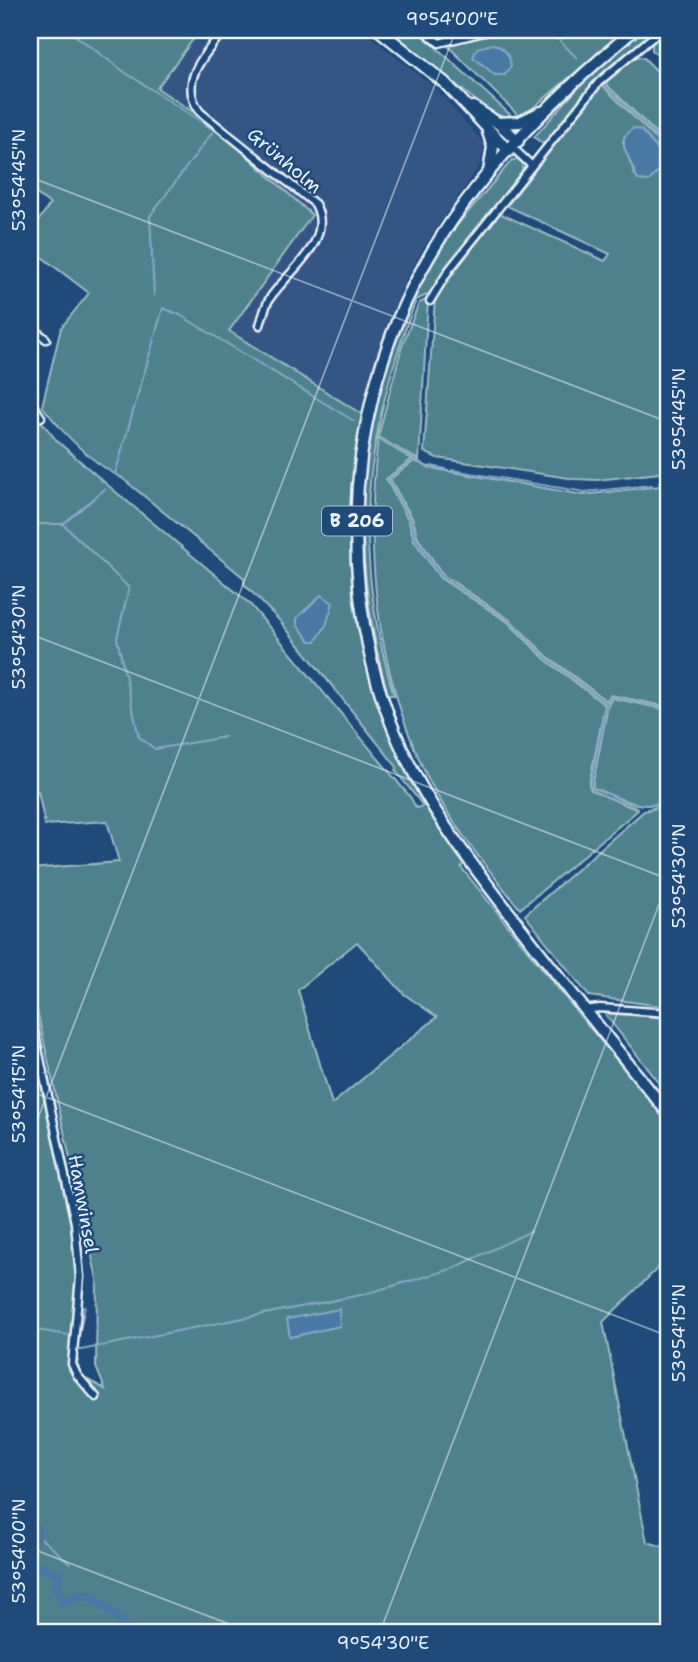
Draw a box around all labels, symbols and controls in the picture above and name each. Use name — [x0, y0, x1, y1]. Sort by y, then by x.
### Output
text: 9°54'00"E — [406, 7, 498, 31]
street label: Grünholm — [242, 122, 327, 199]
text: 53°54'45"N — [7, 129, 31, 231]
text: 53°54'45"N — [667, 368, 691, 470]
road number: B 206 — [322, 506, 392, 536]
text: 53°54'30"N — [7, 584, 31, 690]
text: 53°54'30"N — [667, 823, 691, 929]
text: 53°54'15"N — [7, 1045, 31, 1143]
street label: Hamwinsel — [63, 1153, 105, 1256]
text: 53°54'15"N — [667, 1284, 691, 1382]
text: 53°54'00"N — [7, 1498, 31, 1604]
text: 9°54'30"E — [337, 1631, 429, 1655]

